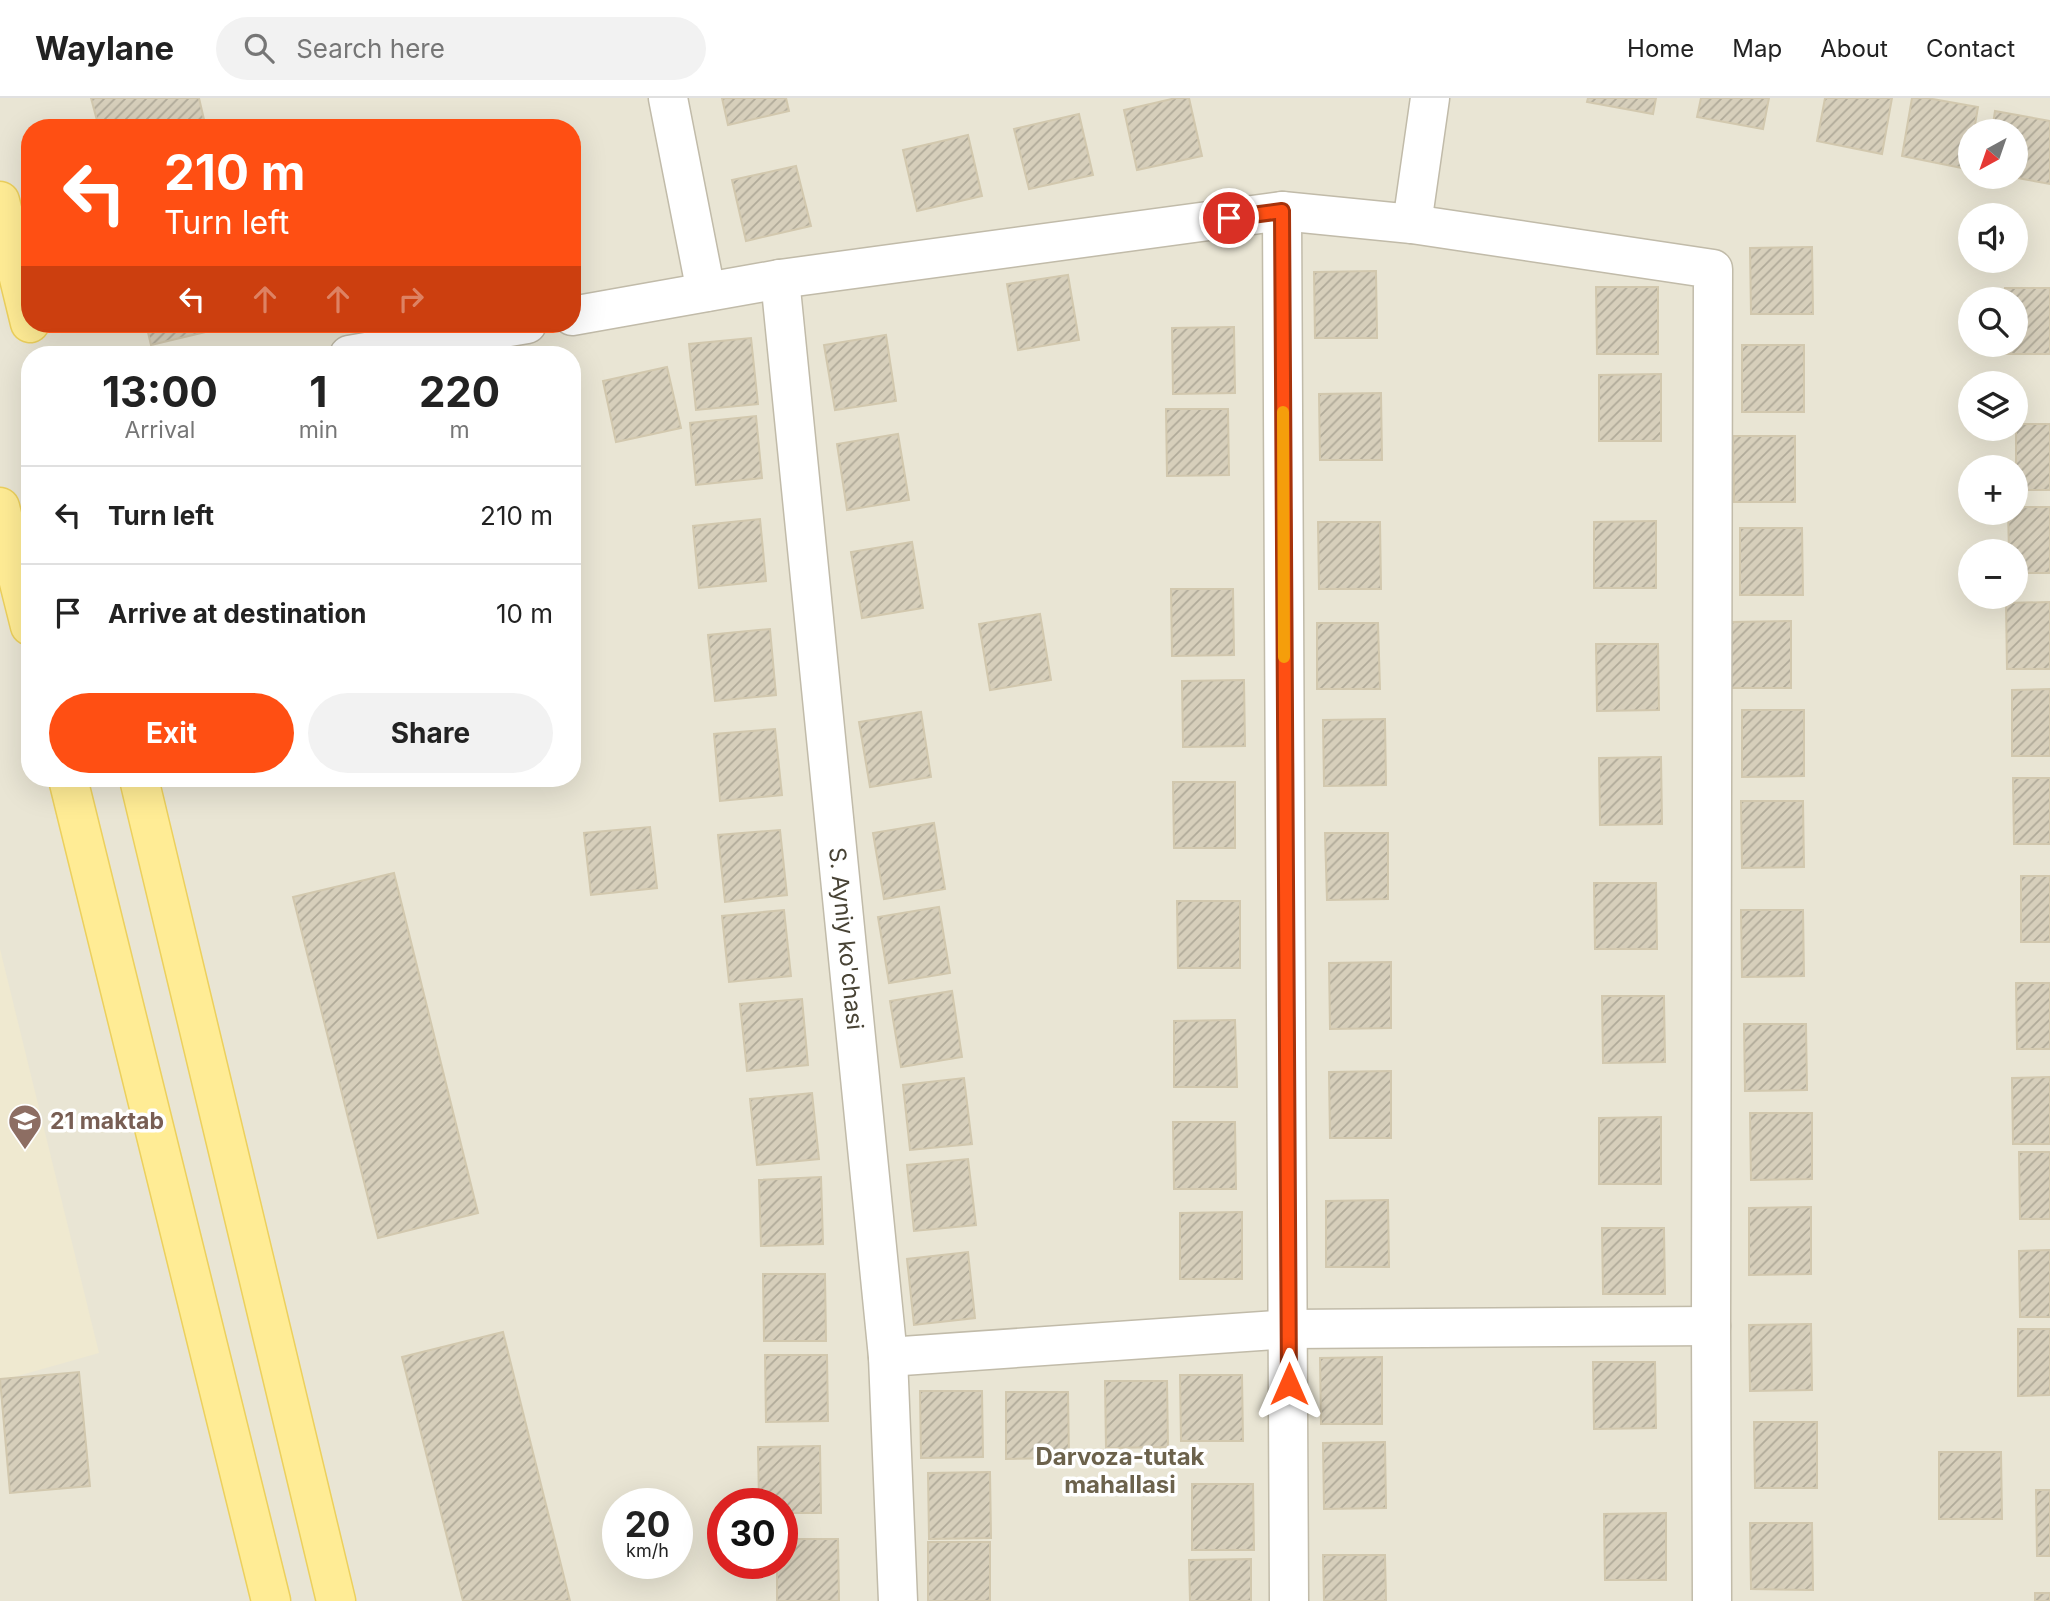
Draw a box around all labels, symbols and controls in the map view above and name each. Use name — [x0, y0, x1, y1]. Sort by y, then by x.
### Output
search box — [216, 17, 706, 80]
text: Waylane — [35, 28, 174, 68]
icon: search — [240, 29, 278, 67]
text: Search here — [296, 33, 445, 64]
text: Home — [1627, 34, 1694, 63]
text: Map — [1732, 34, 1782, 63]
text: About — [1820, 34, 1888, 63]
text: Contact — [1926, 34, 2015, 63]
north arrow — [1958, 119, 2028, 189]
map controls — [1958, 119, 2028, 609]
text: 210 m — [164, 143, 305, 202]
icon: left — [49, 147, 140, 238]
pin — [1199, 188, 1259, 248]
icon: arrive — [1210, 199, 1248, 237]
text: Turn left — [164, 203, 289, 242]
button: sound — [1958, 203, 2028, 273]
icon: left — [173, 280, 211, 318]
icon: ahead — [246, 280, 284, 318]
icon: ahead — [319, 280, 357, 318]
icon: right — [392, 280, 430, 318]
button: search — [1958, 287, 2028, 357]
text: 13:00 — [102, 366, 218, 417]
text: 1 — [309, 366, 327, 417]
text: 220 — [419, 366, 500, 417]
button: layers — [1958, 371, 2028, 441]
text: Arrival — [124, 416, 195, 444]
text: min — [299, 416, 338, 444]
text: m — [449, 416, 470, 444]
button: + — [1958, 455, 2028, 525]
icon: left — [49, 496, 87, 534]
text: Turn left — [108, 500, 214, 531]
text: 210 m — [480, 500, 553, 531]
button: − — [1958, 539, 2028, 609]
icon: arrive — [49, 594, 87, 632]
text: Arrive at destination — [108, 598, 367, 629]
text: 10 m — [496, 598, 553, 629]
button: Exit — [49, 693, 294, 773]
button: Share — [308, 693, 553, 773]
street label: S. Ayniy ko'chasi — [823, 846, 869, 1031]
school or university icon: 21 maktab — [6, 1102, 44, 1151]
place label: 21 maktab — [50, 1107, 164, 1135]
position arrow — [1252, 1347, 1326, 1421]
district label: Darvoza-tutak mahallasi — [1035, 1442, 1205, 1499]
speed limit sign: 30 — [707, 1488, 798, 1579]
text: 20 — [625, 1503, 670, 1545]
text: km/h — [626, 1540, 669, 1561]

